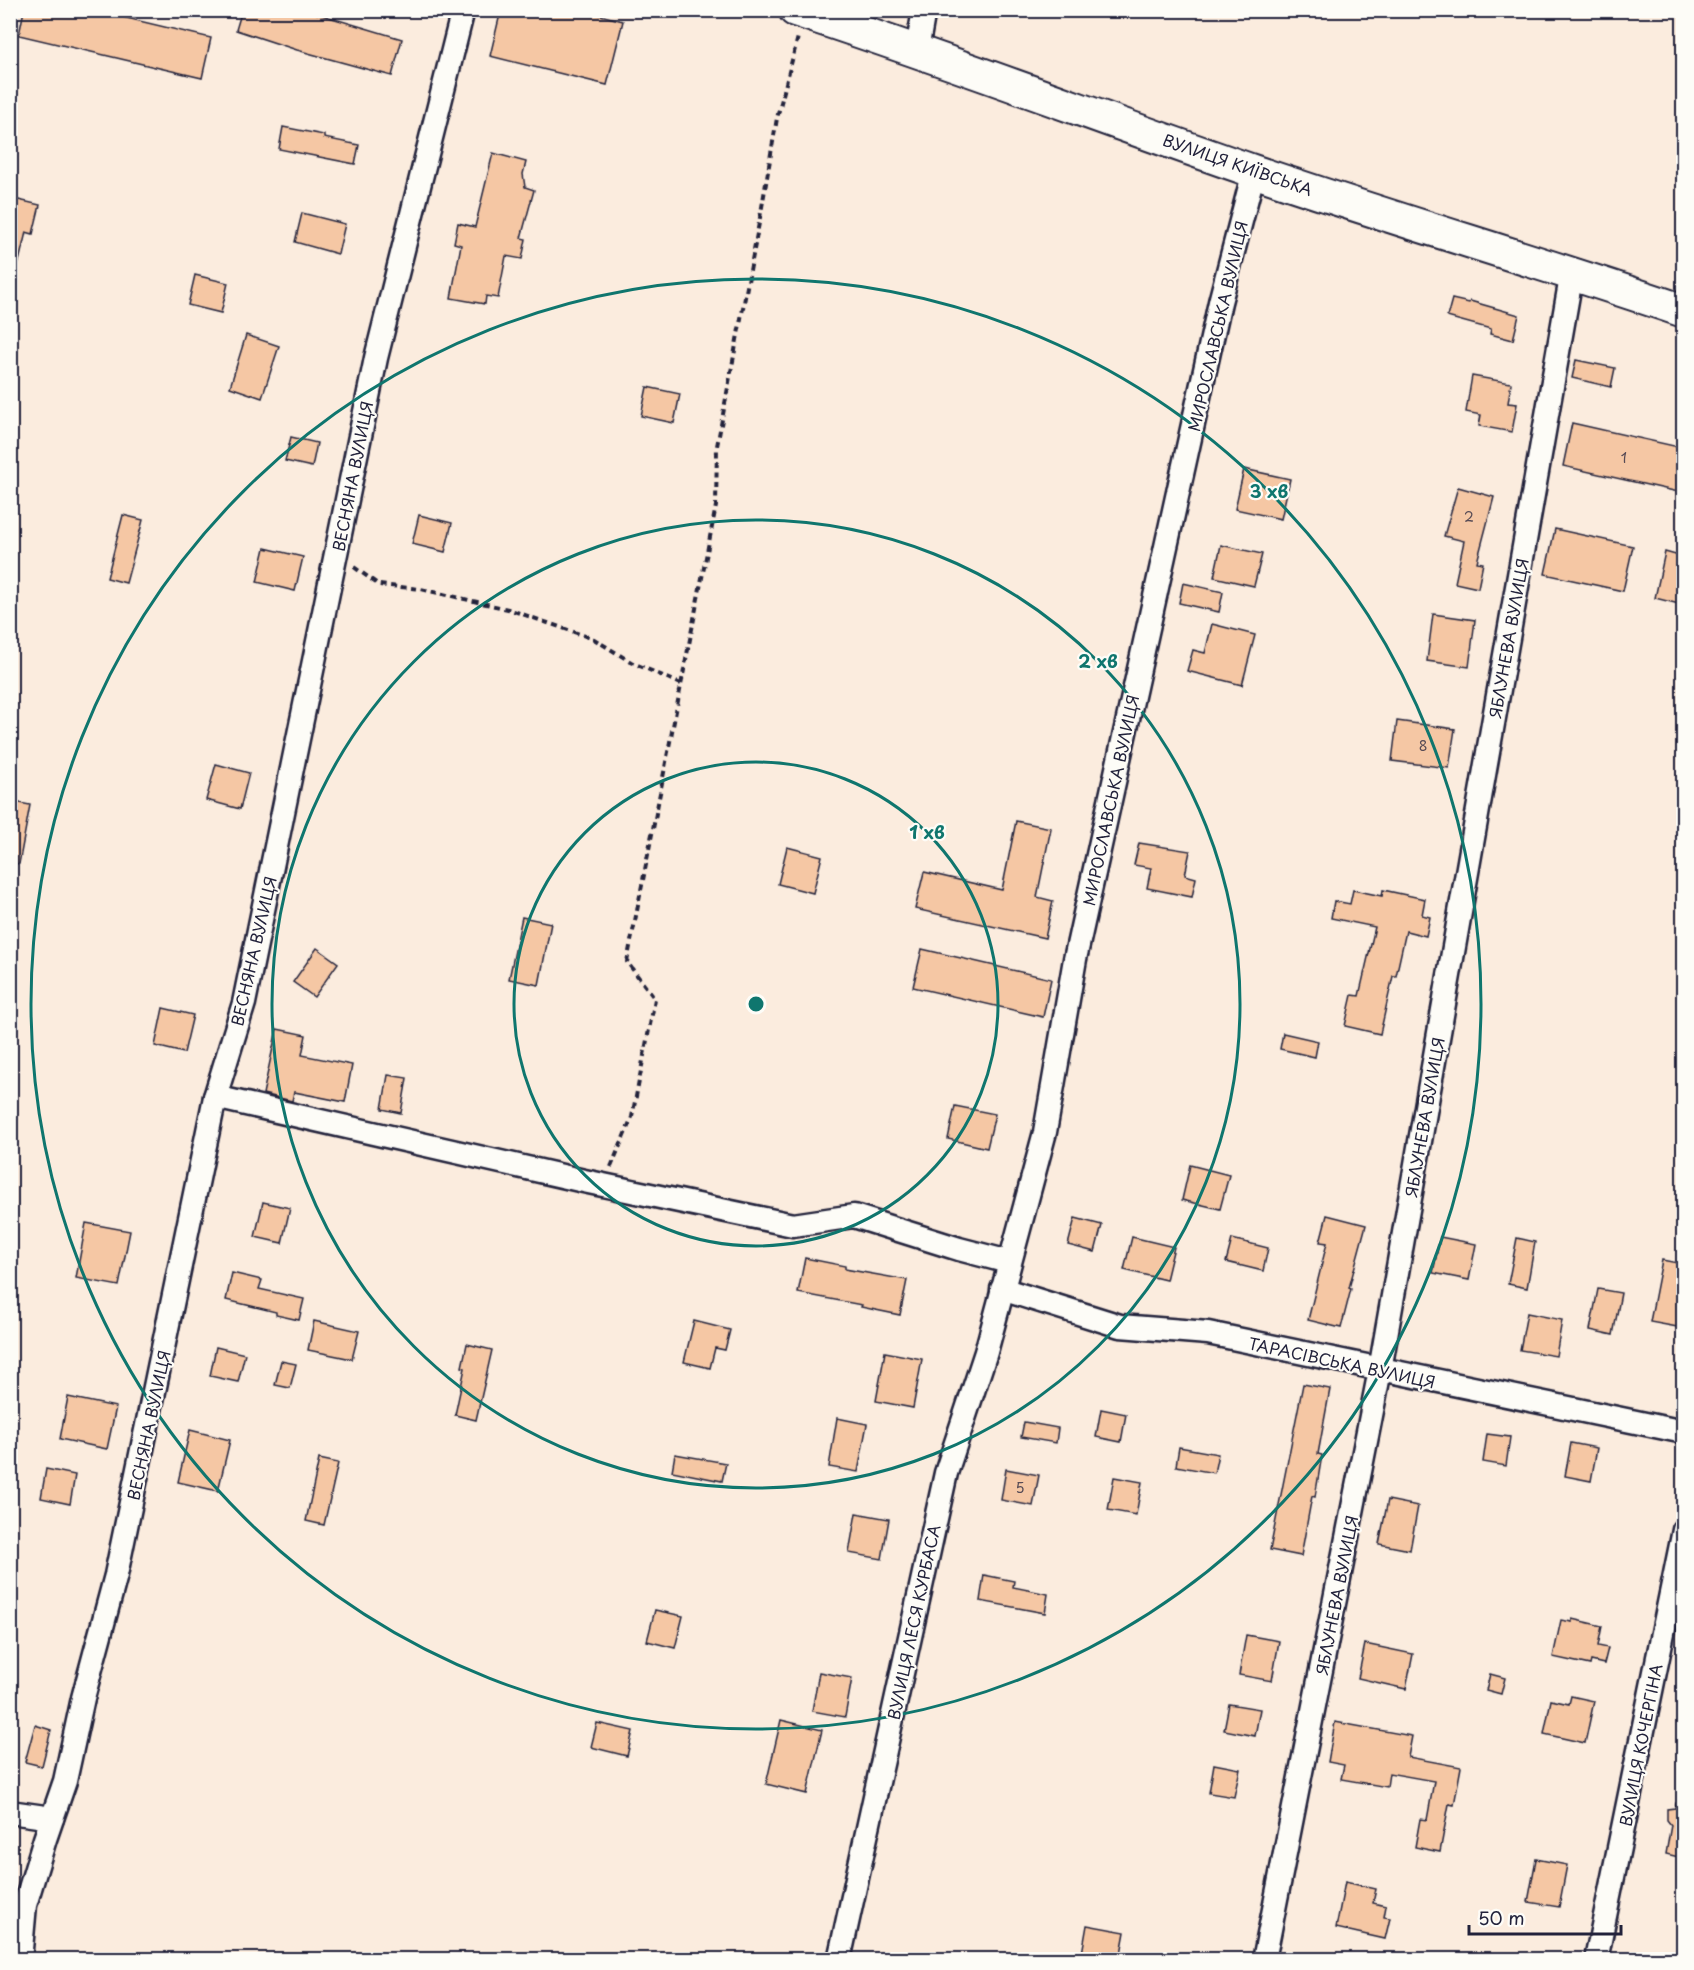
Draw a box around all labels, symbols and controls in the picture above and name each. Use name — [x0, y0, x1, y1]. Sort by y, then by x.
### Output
street label: ВУЛИЦЯ КИЇВСЬКА — [1160, 127, 1316, 201]
street label: МИРОСЛАВСЬКА ВУЛИЦЯ — [1181, 218, 1253, 434]
street label: ВЕСНЯНА ВУЛИЦЯ — [326, 399, 378, 553]
house number: 1 — [1621, 447, 1627, 468]
text: 3 хв — [1250, 477, 1288, 504]
house number: 2 — [1464, 506, 1474, 527]
street label: ЯБЛУНЕВА ВУЛИЦЯ — [1482, 556, 1534, 720]
text: 2 хв — [1078, 647, 1118, 674]
street label: МИРОСЛАВСЬКА ВУЛИЦЯ — [1076, 692, 1144, 908]
house number: 8 — [1419, 735, 1427, 756]
text: 1 хв — [909, 818, 945, 845]
street label: ВЕСНЯНА ВУЛИЦЯ — [224, 874, 282, 1028]
centre of rings — [746, 994, 766, 1014]
street label: ЯБЛУНЕВА ВУЛИЦЯ — [1398, 1035, 1450, 1199]
street label: ТАРАСІВСЬКА ВУЛИЦЯ — [1246, 1330, 1438, 1394]
street label: ВЕСНЯНА ВУЛИЦЯ — [120, 1348, 176, 1502]
house number: 5 — [1015, 1477, 1025, 1498]
street label: ЯБЛУНЕВА ВУЛИЦЯ — [1309, 1513, 1363, 1677]
street label: ВУЛИЦЯ ЛЕСЯ КУРБАСА — [881, 1522, 945, 1722]
street label: ВУЛИЦЯ КОЧЕРГІНА — [1612, 1662, 1668, 1828]
scale bar — [1469, 1898, 1620, 1936]
text: 50 m — [1478, 1904, 1525, 1931]

